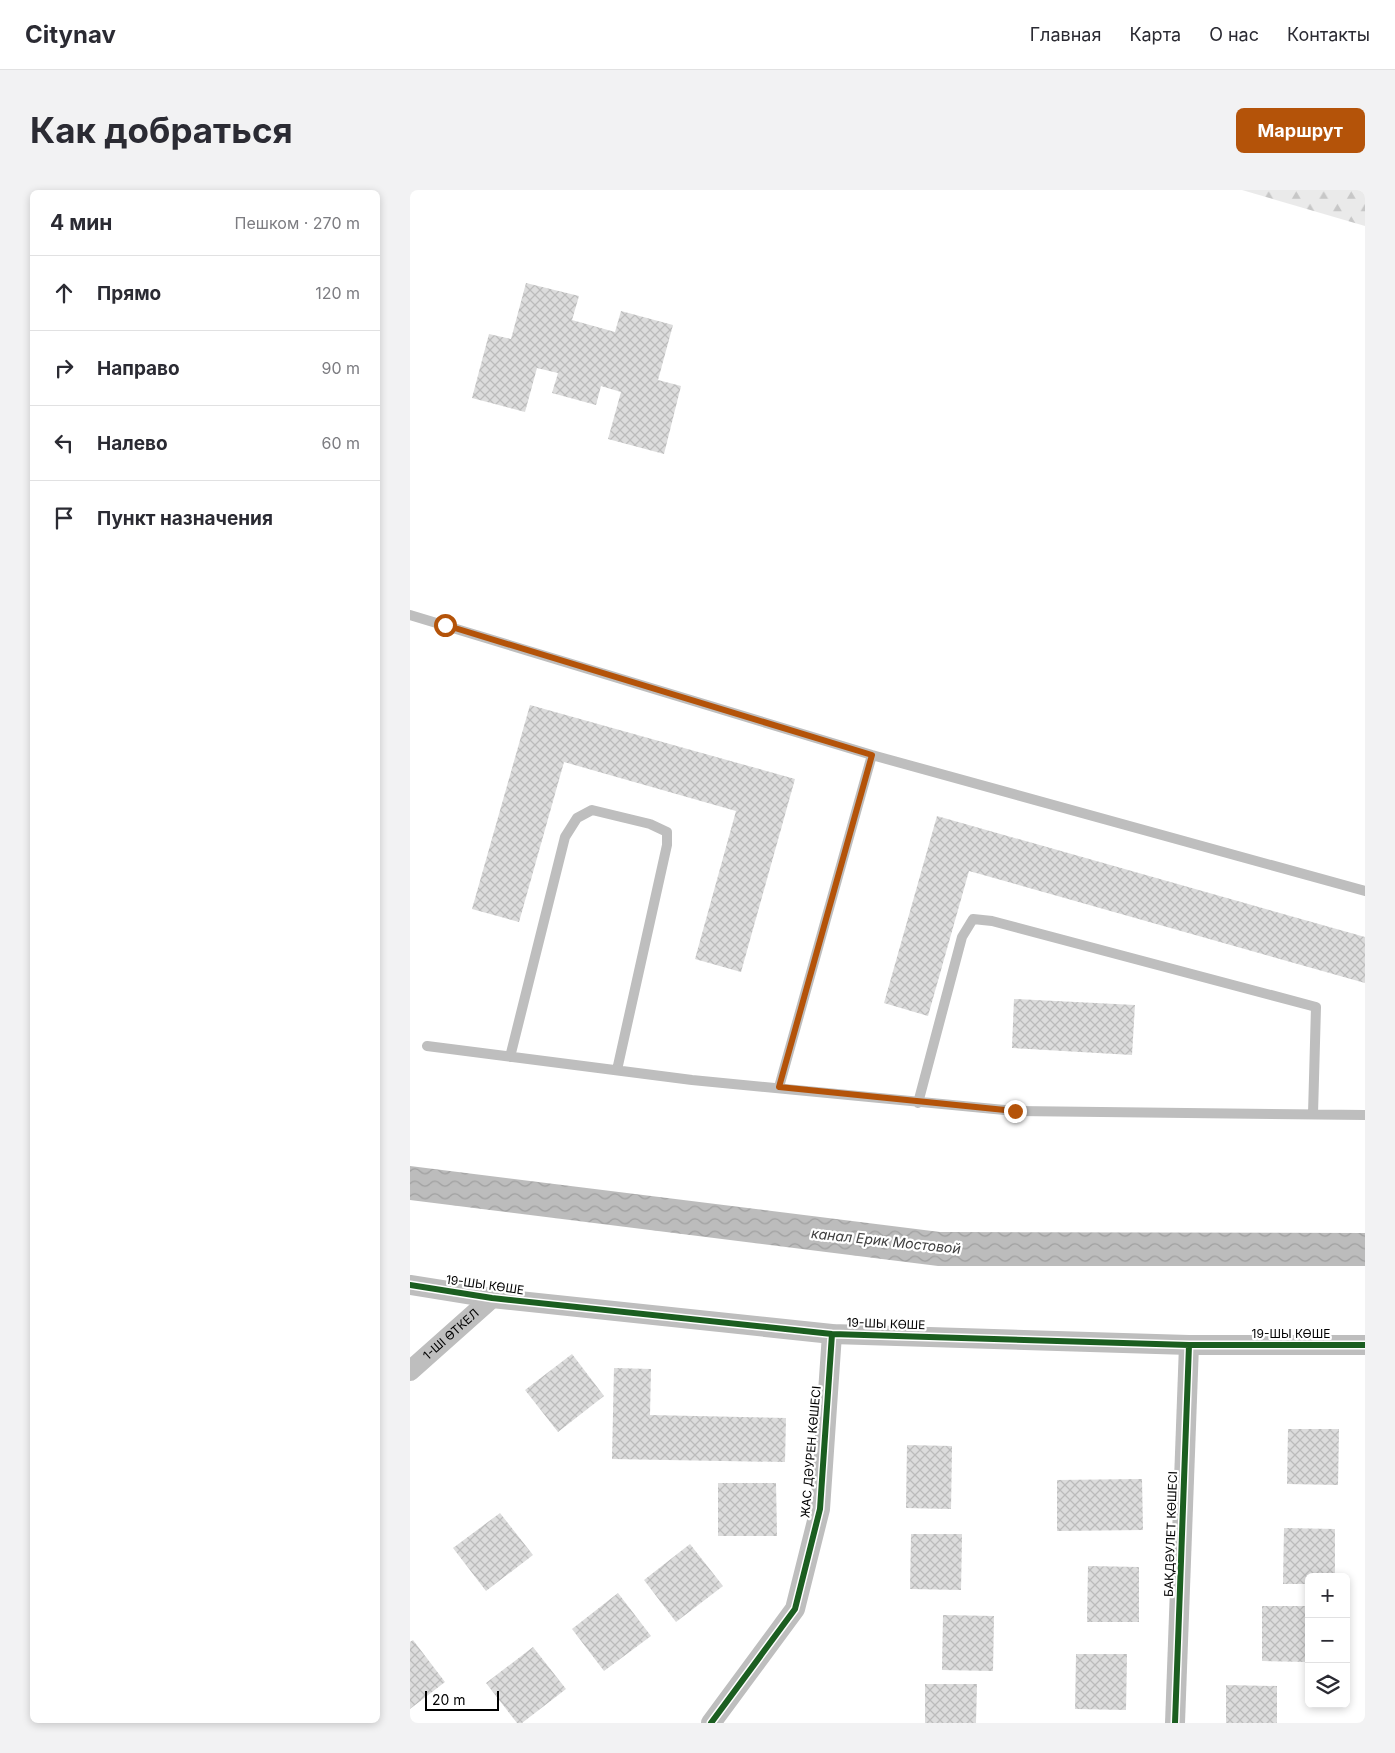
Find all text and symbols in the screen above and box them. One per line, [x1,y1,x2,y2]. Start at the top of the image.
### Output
text: Citynav [25,20,116,49]
text: Главная [1030,24,1101,45]
text: Карта [1129,24,1181,45]
text: О нас [1209,24,1259,45]
text: Контакты [1287,24,1370,45]
button: Маршрут [1236,108,1365,153]
text: Как добраться [30,109,293,151]
text: 4 мин [50,210,112,235]
text: Пешком · 270 m [235,213,360,233]
icon: ahead [50,279,78,307]
text: Прямо [97,282,161,305]
text: 120 m [315,283,360,303]
icon: right [50,354,78,382]
text: Направо [97,357,180,380]
text: 90 m [321,358,360,378]
icon: left [50,429,78,457]
text: Налево [97,432,168,455]
text: 60 m [321,433,360,453]
icon: arrive [50,504,78,532]
text: Пункт назначения [97,507,273,530]
route start [434,614,457,637]
route end [1004,1100,1027,1123]
water label: канал Ерик Мостовой [810,1224,962,1257]
street label: 19-ШЫ КӨШЕ [445,1272,525,1297]
street label: 1-ШI ӨТКЕЛ [420,1305,482,1363]
street label: 19-ШЫ КӨШЕ [846,1315,926,1332]
street label: 19-ШЫ КӨШЕ [1252,1326,1330,1341]
street label: ЖАС ДӘУРЕН КӨШЕСІ [797,1385,824,1519]
street label: БАҚДӘУЛЕТ КӨШЕСI [1161,1471,1180,1597]
map controls [1305,1573,1350,1708]
button: + [1305,1573,1350,1618]
button: − [1305,1618,1350,1663]
button: layers [1305,1663,1350,1708]
scale bar [425,1688,499,1711]
text: 20 m [432,1691,466,1708]

